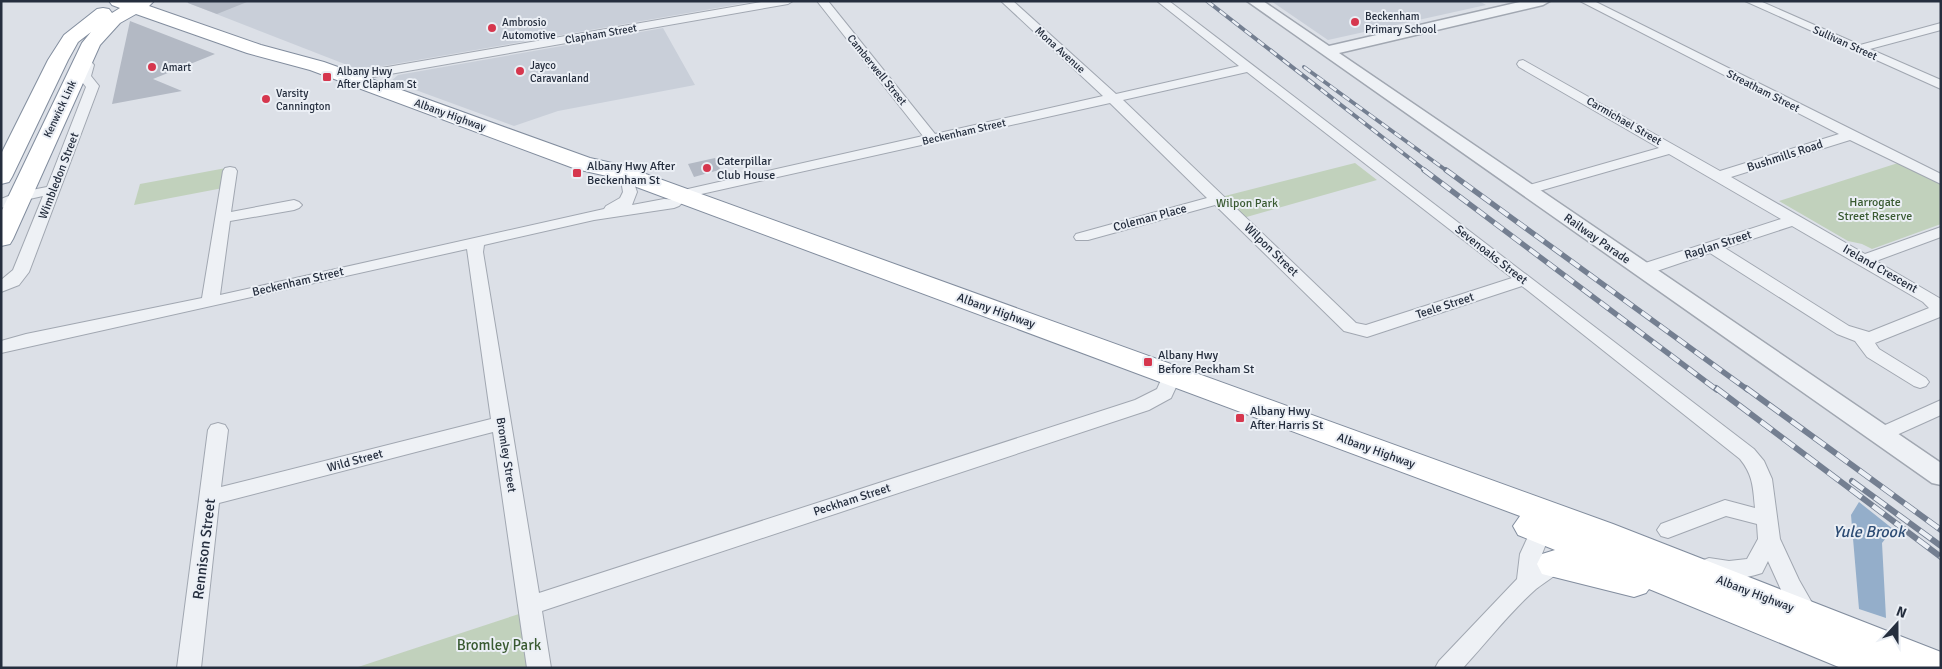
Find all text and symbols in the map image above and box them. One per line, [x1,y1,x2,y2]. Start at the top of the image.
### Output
place label: Beckenham Primary School [1365,10,1436,36]
place label: Ambrosio Automotive [502,16,556,42]
marker: Beckenham Primary School [1349,16,1361,28]
street label: Clapham Street [564,21,638,47]
marker: Ambrosio Automotive [486,22,498,34]
street label: Sullivan Street [1811,23,1879,63]
street label: Mona Avenue [1032,24,1088,76]
street label: Camberwell Street [844,32,910,108]
place label: Jayco Caravanland [530,59,589,85]
marker: Amart [146,61,158,73]
place label: Amart [162,61,191,74]
place label: Albany Hwy After Clapham St [337,65,417,91]
marker: Jayco Caravanland [514,65,526,77]
street label: Streatham Street [1724,67,1802,115]
marker: Albany Hwy After Clapham St [321,71,333,83]
street label: Kenwick Link [41,78,79,140]
place label: Varsity Cannington [276,87,330,113]
marker: Varsity Cannington [260,93,272,105]
street label: Carmichael Street [1584,94,1664,148]
street label: Albany Highway [413,96,488,134]
street label: Beckenham Street [921,116,1007,148]
street label: Wimbledon Street [36,130,82,222]
street label: Bushmills Road [1745,137,1825,175]
place label: Caterpillar Club House [717,154,775,183]
place label: Albany Hwy After Beckenham St [587,159,676,188]
marker: Caterpillar Club House [701,162,713,174]
marker: Albany Hwy After Beckenham St [571,167,583,179]
park label: Harrogate Street Reserve [1838,195,1912,224]
park label: Wilpon Park [1216,196,1278,211]
street label: Coleman Place [1112,201,1188,235]
street label: Railway Parade [1561,210,1633,268]
street label: Wilpon Street [1241,220,1301,280]
street label: Sevenoaks Street [1452,222,1530,288]
street label: Raglan Street [1683,227,1753,263]
street label: Ireland Crescent [1840,242,1920,296]
street label: Beckenham Street [251,264,345,300]
street label: Albany Highway [955,290,1037,332]
street label: Teele Street [1414,290,1476,322]
place label: Albany Hwy Before Peckham St [1158,348,1254,377]
marker: Albany Hwy Before Peckham St [1142,356,1154,368]
place label: Albany Hwy After Harris St [1250,404,1323,433]
marker: Albany Hwy After Harris St [1234,412,1246,424]
street label: Bromley Street [493,416,519,494]
street label: Albany Highway [1335,430,1417,472]
street label: Wild Street [325,446,385,476]
street label: Peckham Street [812,480,892,520]
street label: Rennison Street [189,497,219,601]
water label: Yule Brook [1833,522,1907,542]
street label: Albany Highway [1714,572,1796,616]
north arrow [1872,599,1922,649]
text: N [1894,603,1909,622]
park label: Bromley Park [457,636,542,654]

